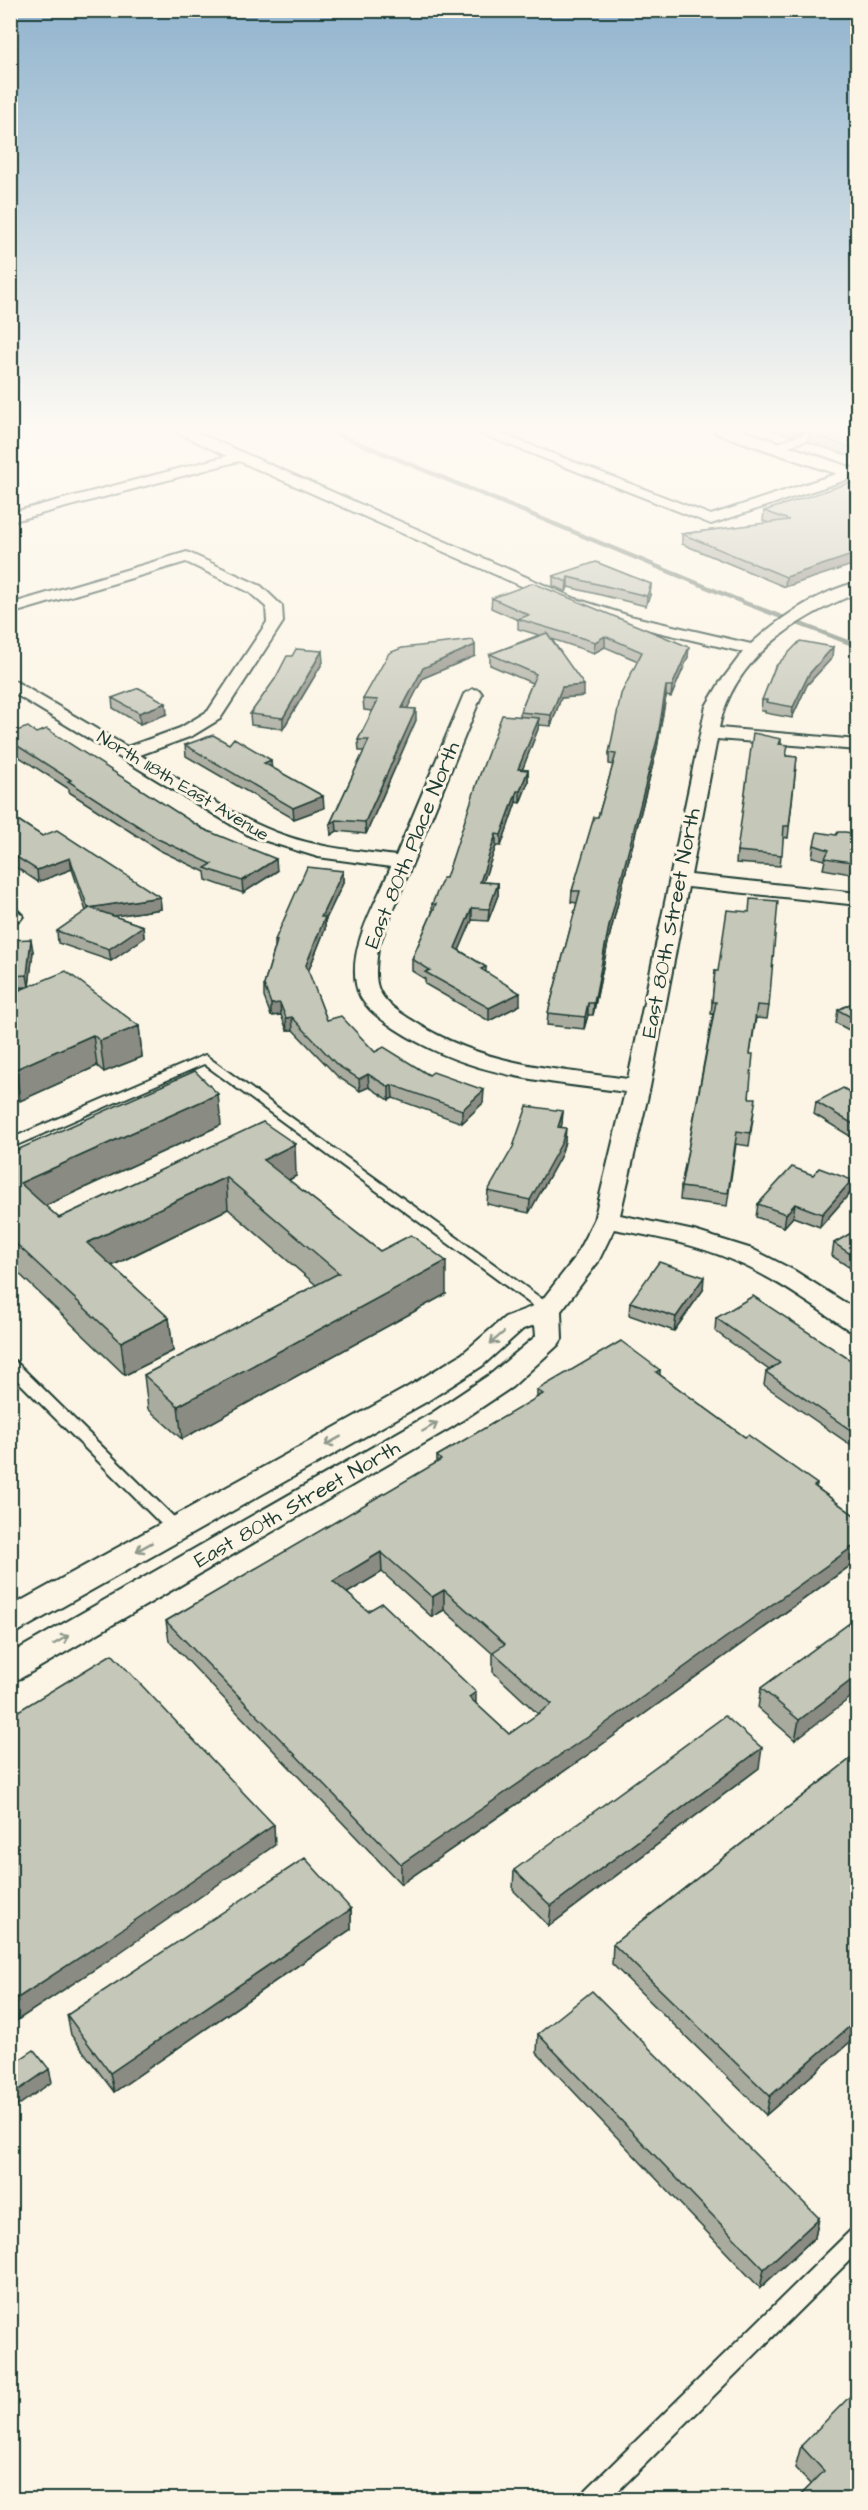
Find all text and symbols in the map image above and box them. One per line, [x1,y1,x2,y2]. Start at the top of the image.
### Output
street label: North 118th East Avenue [92,725,274,847]
street label: East 80th Place North [357,737,467,953]
street label: East 80th Street North [635,805,708,1040]
one-way arrow [490,1331,505,1345]
one-way arrow [421,1420,438,1432]
street label: East 80th Street North [189,1433,406,1575]
one-way arrow [324,1436,341,1448]
one-way arrow [136,1541,153,1553]
one-way arrow [52,1634,69,1646]

